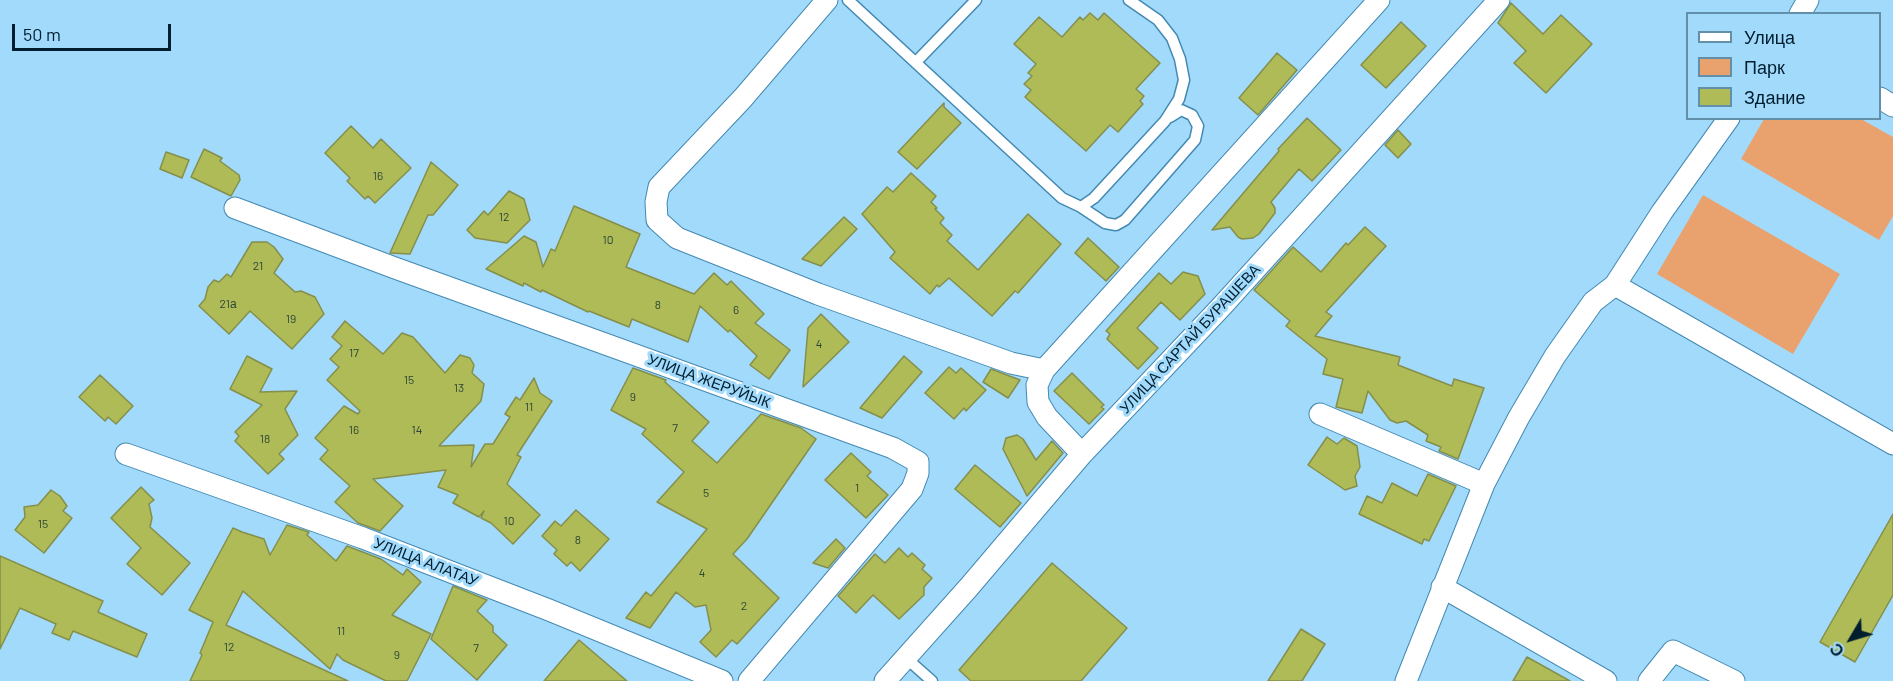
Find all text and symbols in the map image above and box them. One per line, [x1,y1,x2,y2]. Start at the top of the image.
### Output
scale bar [15,12,174,50]
legend [1686,12,1881,120]
text: 50 m [23,23,61,45]
text: Улица [1744,26,1795,48]
text: Парк [1744,56,1785,78]
text: Здание [1744,86,1805,108]
house number: 16 [373,169,383,183]
house number: 12 [499,210,509,224]
house number: 10 [603,233,613,247]
house number: 21 [253,259,263,273]
street label: УЛИЦА САРТАЙ БУРАШЕВА [1116,261,1264,417]
house number: 21а [219,297,237,311]
house number: 8 [655,298,661,312]
house number: 6 [733,303,739,317]
house number: 19 [286,312,296,326]
house number: 4 [816,337,822,351]
house number: 17 [349,346,359,360]
street label: УЛИЦА ЖЕРУЙЫК [645,350,773,412]
house number: 15 [404,373,414,387]
house number: 13 [454,381,464,395]
house number: 9 [630,390,636,404]
house number: 11 [525,400,533,414]
house number: 7 [672,421,678,435]
house number: 16 [349,423,359,437]
house number: 14 [412,423,422,437]
house number: 18 [260,432,270,446]
house number: 1 [855,481,859,495]
house number: 5 [703,486,709,500]
house number: 10 [504,514,514,528]
house number: 15 [38,517,48,531]
house number: 8 [575,533,581,547]
street label: УЛИЦА АЛАТАУ [371,534,481,590]
house number: 4 [699,566,705,580]
house number: 2 [741,599,747,613]
north arrow [1821,609,1881,669]
house number: 11 [337,624,345,638]
house number: 12 [224,640,234,654]
text: С [1825,640,1847,661]
house number: 7 [473,641,479,655]
house number: 9 [394,648,400,662]

